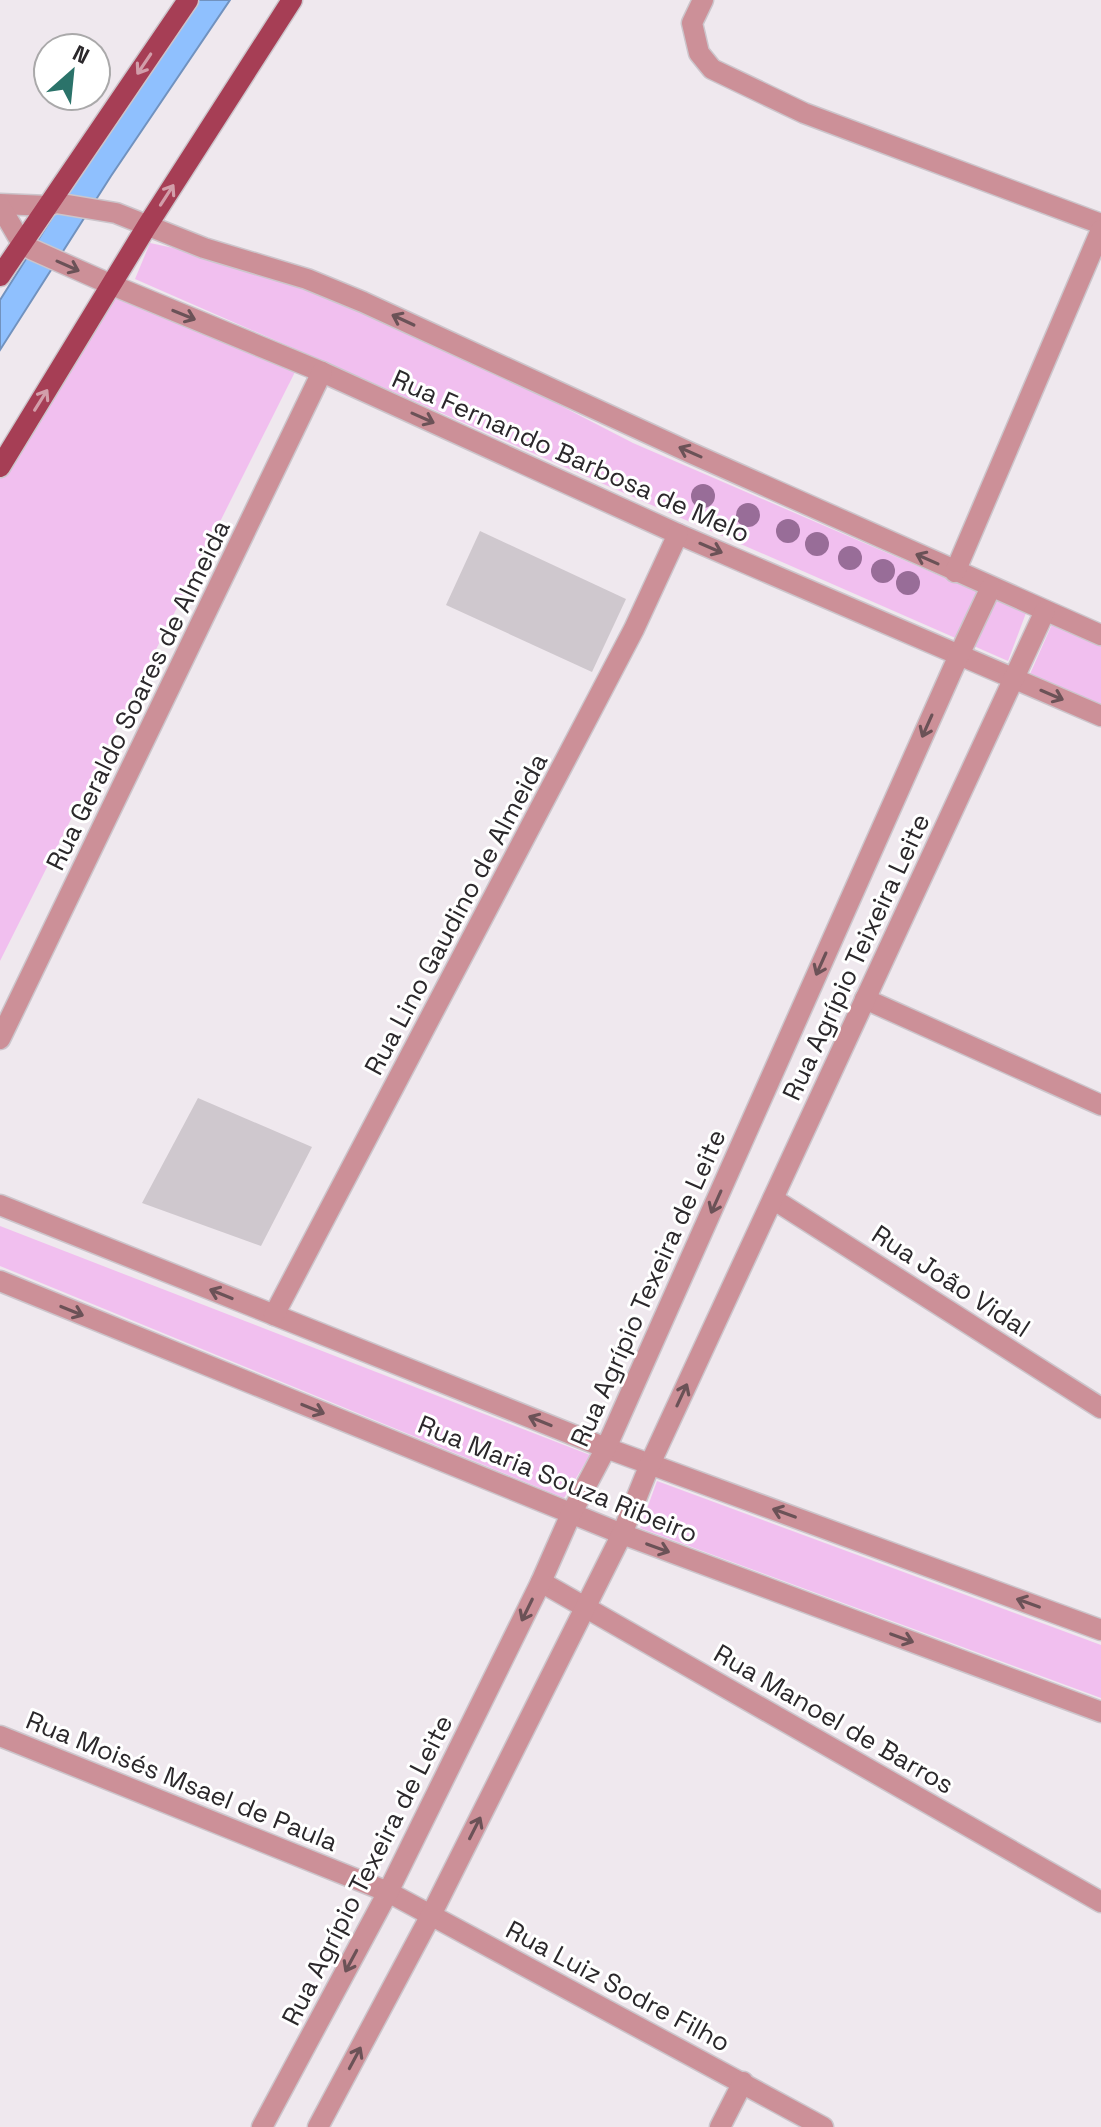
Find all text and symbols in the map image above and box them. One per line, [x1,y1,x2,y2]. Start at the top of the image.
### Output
north arrow [32,32,112,112]
text: N [68,38,94,70]
one-way arrow [136,53,152,75]
one-way arrow [160,184,176,207]
one-way arrow [55,259,80,274]
one-way arrow [171,309,196,323]
one-way arrow [391,312,415,327]
street label: Rua Fernando Barbosa de Melo [387,361,755,551]
one-way arrow [33,389,49,412]
one-way arrow [410,411,434,426]
one-way arrow [678,444,702,459]
street label: Rua Geraldo Soares de Almeida [38,514,238,876]
one-way arrow [698,541,723,556]
one-way arrow [915,551,939,566]
one-way arrow [1040,688,1064,703]
one-way arrow [919,714,934,738]
street label: Rua Lino Gaudino de Almeida [357,747,555,1081]
street label: Rua Agrípio Teixeira Leite [775,808,937,1106]
one-way arrow [813,951,828,976]
street label: Rua Agrípio Texeira de Leite [562,1124,734,1452]
one-way arrow [707,1189,722,1213]
street label: Rua João Vidal [865,1217,1037,1345]
one-way arrow [209,1286,234,1300]
one-way arrow [59,1304,84,1319]
one-way arrow [675,1383,690,1407]
one-way arrow [300,1402,325,1417]
street label: Rua Maria Souza Ribeiro [413,1407,703,1551]
one-way arrow [528,1413,553,1428]
one-way arrow [772,1505,797,1519]
one-way arrow [645,1542,670,1556]
one-way arrow [1016,1594,1041,1609]
one-way arrow [519,1598,534,1622]
one-way arrow [889,1632,914,1646]
street label: Rua Manoel de Barros [708,1636,960,1802]
street label: Rua Moisés Msael de Paula [21,1703,343,1859]
street label: Rua Agrípio Texeira de Leite [274,1709,460,2031]
one-way arrow [468,1816,483,1840]
street label: Rua Luiz Sodre Filho [500,1912,736,2060]
one-way arrow [343,1949,359,1972]
one-way arrow [348,2047,363,2071]

